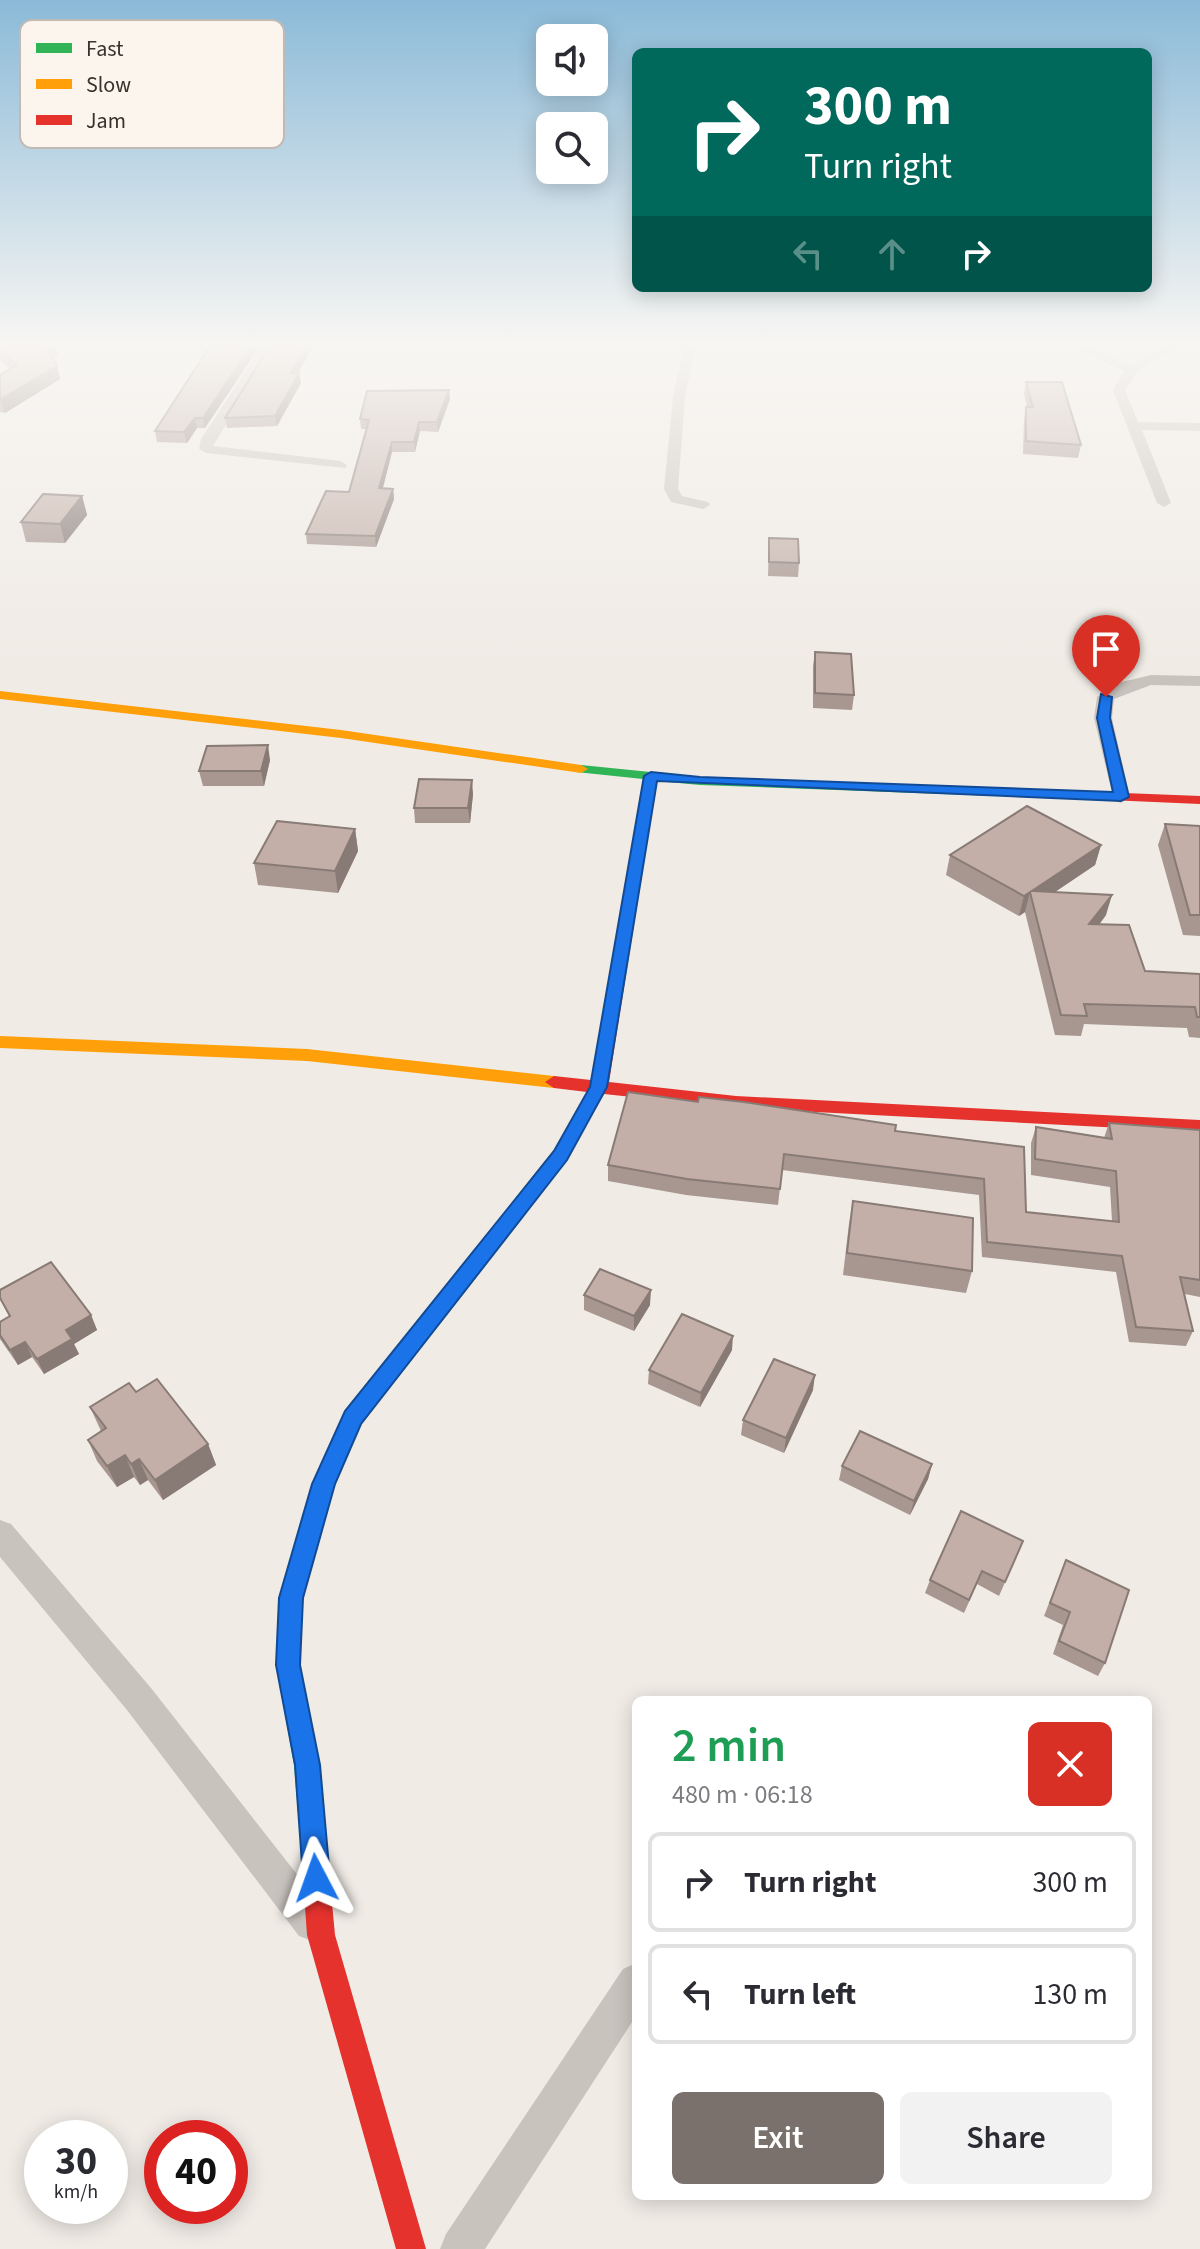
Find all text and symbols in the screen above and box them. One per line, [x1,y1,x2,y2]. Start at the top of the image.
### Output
legend [20,20,284,148]
map controls [536,24,608,184]
button: sound [536,24,608,96]
text: Fast [86,33,124,65]
text: 300 m [804,67,952,146]
text: Slow [86,69,131,101]
icon: right [672,80,776,184]
text: Jam [86,105,126,137]
button: search [536,112,608,184]
text: Turn right [804,141,952,192]
icon: left [786,232,830,276]
icon: ahead [870,232,914,276]
icon: right [954,232,998,276]
pin [1072,615,1140,697]
icon: arrive [1084,627,1128,671]
text: 2 min [672,1712,786,1780]
button: close [1028,1722,1112,1806]
text: 480 m · 06:18 [672,1776,813,1813]
position arrow [274,1836,358,1920]
icon: right [676,1860,720,1904]
text: Turn right [744,1861,876,1904]
text: 300 m [1032,1861,1108,1904]
icon: left [676,1972,720,2016]
text: Turn left [744,1973,856,2016]
text: 130 m [1032,1973,1108,2016]
button: Exit [672,2092,884,2184]
button: Share [900,2092,1112,2184]
speed limit sign: 40 [144,2120,248,2224]
text: 30 [55,2133,97,2190]
text: km/h [54,2178,98,2206]

